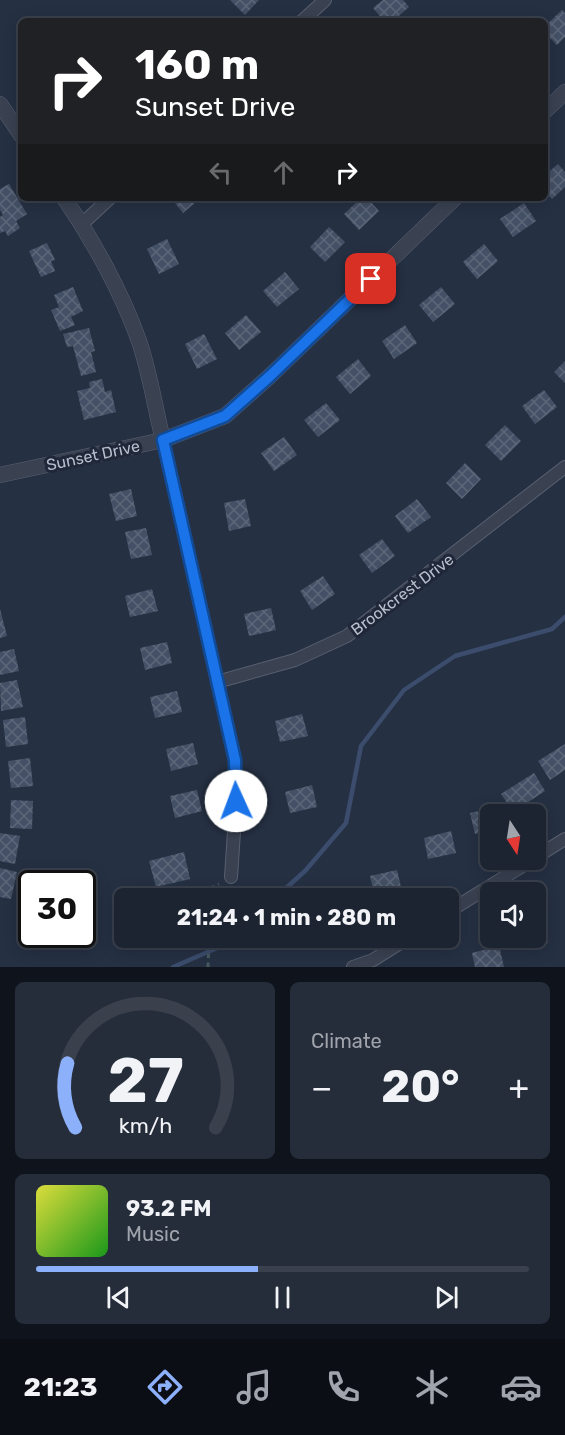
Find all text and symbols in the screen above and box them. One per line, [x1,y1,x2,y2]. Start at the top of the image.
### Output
text: 160 m [135,40,259,90]
icon: right [36,42,114,120]
text: Sunset Drive [135,91,295,123]
icon: left [204,156,237,189]
icon: ahead [267,156,300,189]
icon: right [330,156,363,189]
pin [345,253,396,304]
icon: arrive [354,262,387,295]
street label: Sunset Drive [45,436,142,475]
street label: Brookcrest Drive [347,550,457,639]
position arrow [204,769,268,833]
north arrow [480,804,546,870]
map controls [480,804,546,948]
speed limit sign: 30 [18,870,96,948]
button: sound [480,882,546,948]
text: 21:24 · 1 min · 280 m [177,904,396,931]
text: Climate [311,1029,382,1053]
text: 27 [107,1044,183,1118]
text: 20° [381,1060,460,1113]
text: − [311,1068,332,1107]
text: + [508,1068,529,1107]
text: km/h [118,1113,172,1138]
text: 93.2 FM [126,1195,212,1222]
text: Music [126,1222,180,1246]
icon: previous [102,1281,135,1314]
icon: pause [266,1281,299,1314]
icon: next [430,1281,463,1314]
icon: directions [144,1366,186,1408]
icon: music [233,1366,275,1408]
icon: phone [322,1366,364,1408]
icon: climate [411,1366,453,1408]
icon: car [500,1366,542,1408]
text: 21:23 [23,1371,98,1403]

